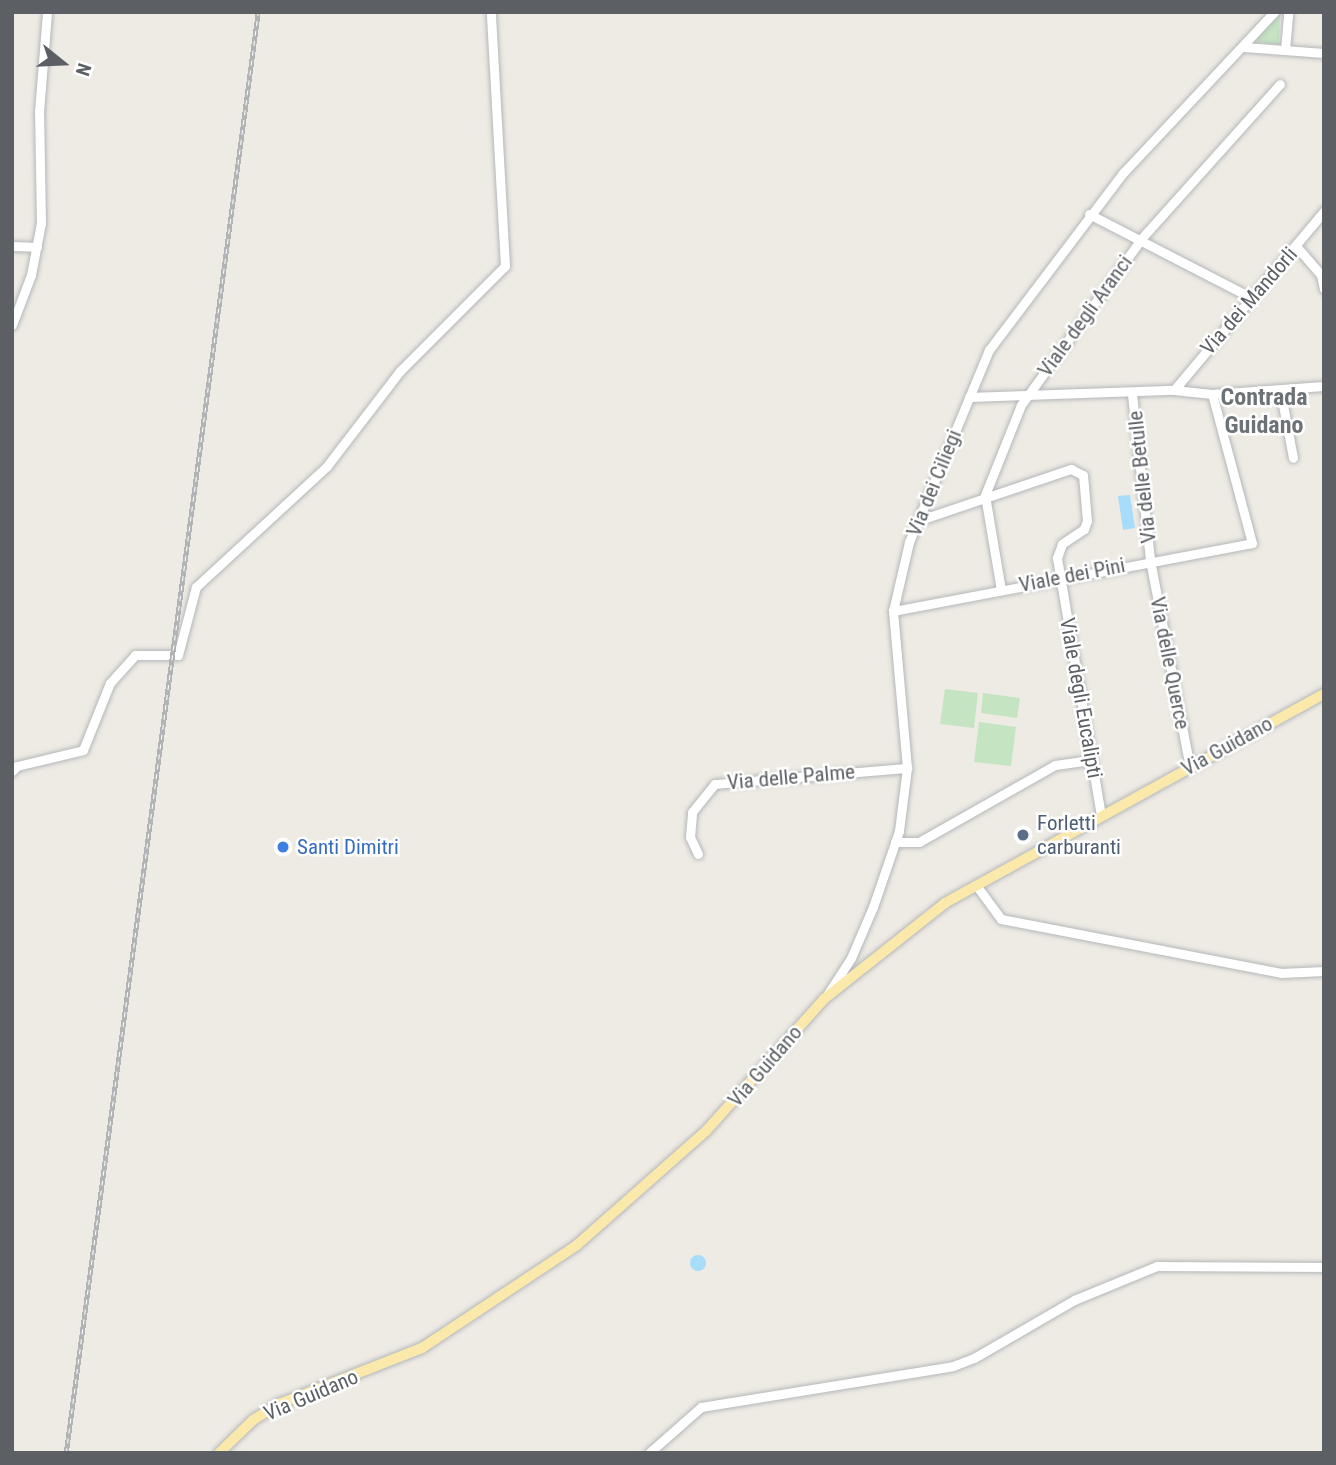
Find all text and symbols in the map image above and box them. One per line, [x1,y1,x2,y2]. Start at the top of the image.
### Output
north arrow [28,28,98,98]
text: N [71,61,96,79]
street label: Via dei Mandorli [1195,242,1303,360]
street label: Viale degli Aranci [1032,250,1138,382]
district label: Contrada Guidano [1221,384,1307,440]
street label: Via delle Betulle [1123,409,1161,545]
street label: Via dei Ciliegi [901,426,967,540]
street label: Viale dei Pini [1017,552,1127,598]
street label: Via delle Querce [1145,595,1195,731]
street label: Viale degli Eucalipti [1054,616,1108,780]
street label: Via Guidano [1177,711,1277,781]
street label: Via delle Palme [726,759,856,795]
place label: Forletti carburanti [1037,810,1121,860]
marker: Forletti carburanti [1015,827,1031,843]
place label: Santi Dimitri [297,834,399,860]
marker: Santi Dimitri [275,839,291,855]
street label: Via Guidano [723,1020,807,1112]
street label: Via Guidano [260,1364,362,1426]

